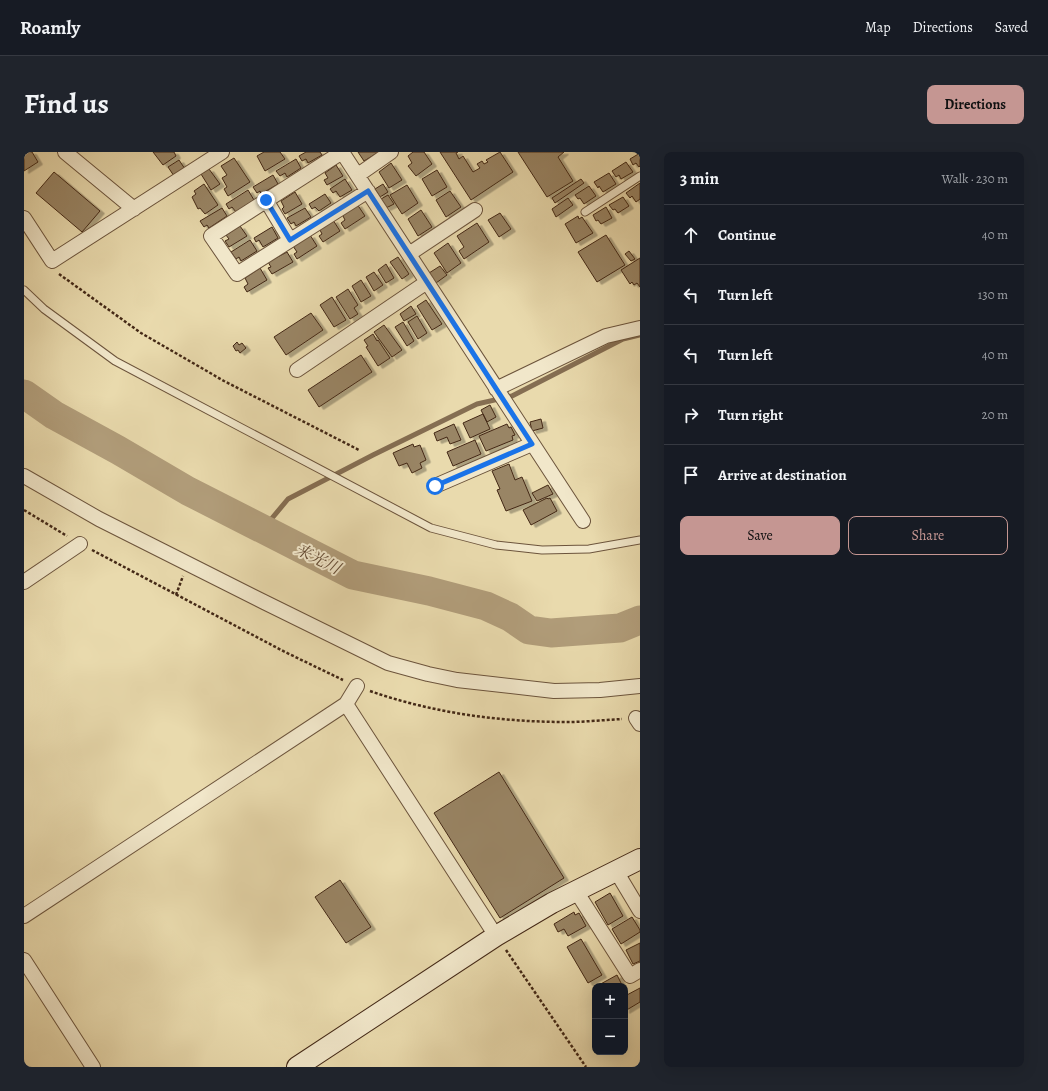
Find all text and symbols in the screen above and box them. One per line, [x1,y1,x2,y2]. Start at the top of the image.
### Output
text: Roamly [20,15,80,41]
text: Map [865,18,891,37]
text: Directions [913,18,973,37]
text: Saved [995,18,1028,37]
text: Find us [24,85,109,123]
button: Directions [927,85,1024,124]
text: 3 min [680,167,719,190]
text: Walk · 230 m [942,170,1008,187]
route end [257,191,275,209]
icon: ahead [680,224,702,246]
text: Continue [718,225,776,245]
text: 40 m [982,226,1008,243]
icon: left [680,284,702,306]
text: Turn left [718,285,773,305]
text: 130 m [978,286,1008,303]
icon: left [680,344,702,366]
text: Turn left [718,345,773,365]
text: 40 m [982,346,1008,363]
icon: right [680,404,702,426]
text: Turn right [718,405,783,425]
text: 20 m [982,406,1008,423]
icon: arrive [680,464,702,486]
text: Arrive at destination [718,465,847,485]
route start [426,477,444,495]
button: Save [680,516,840,555]
button: Share [848,516,1008,555]
water label: 来光川 [291,538,346,580]
map controls [592,983,628,1055]
button: + [592,983,628,1019]
button: − [592,1019,628,1055]

